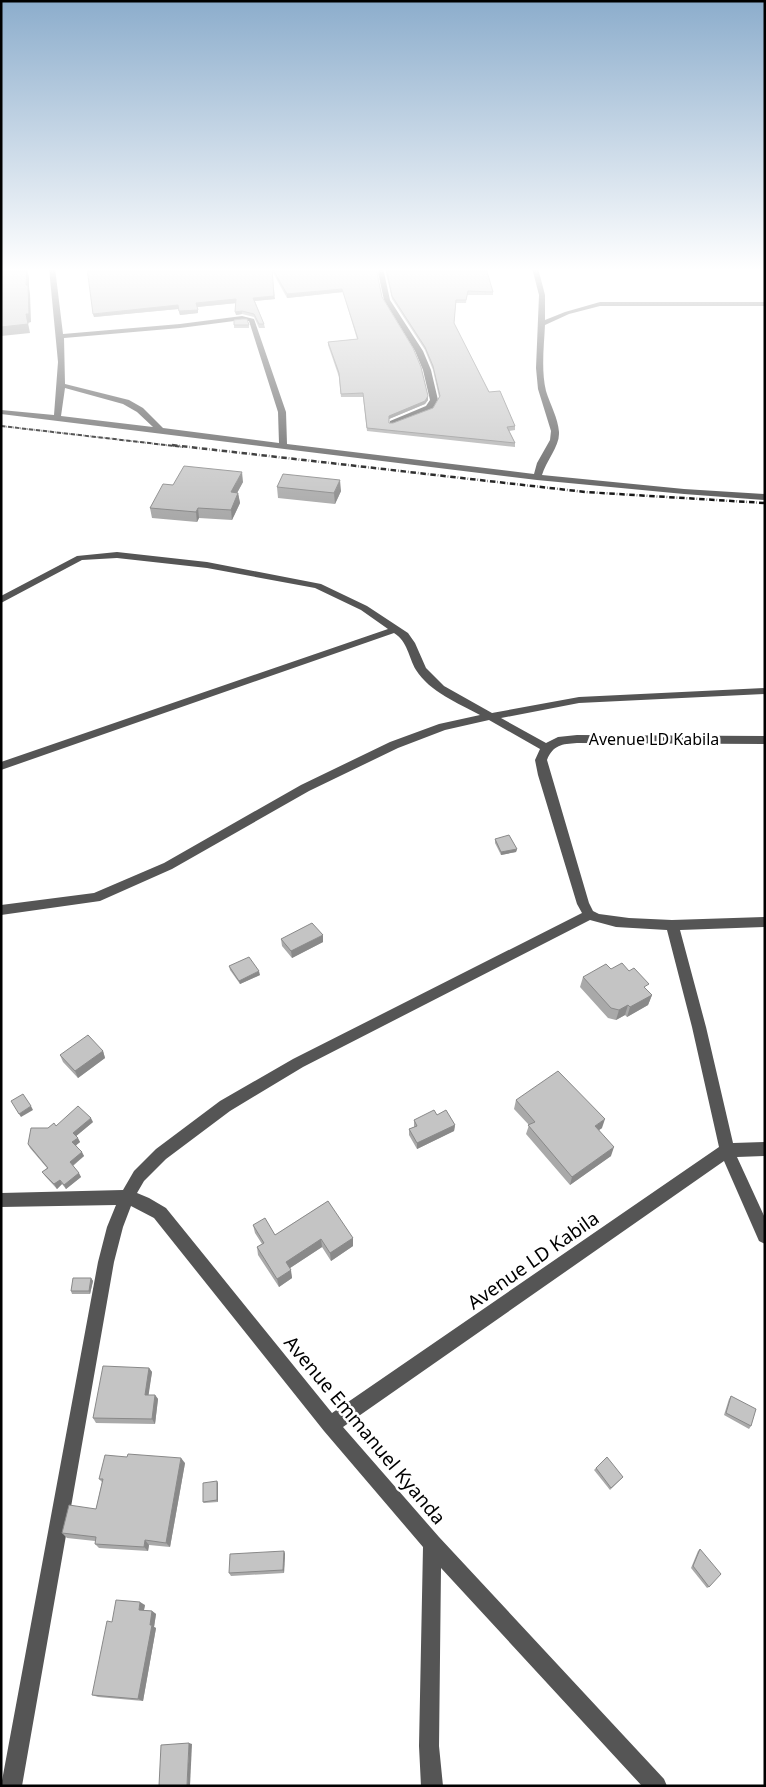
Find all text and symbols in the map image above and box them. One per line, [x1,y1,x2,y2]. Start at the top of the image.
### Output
street label: Avenue LD Kabila [589,728,719,750]
street label: Avenue LD Kabila [462,1205,604,1315]
street label: Avenue Emmanuel Kyanda [278,1330,452,1530]

